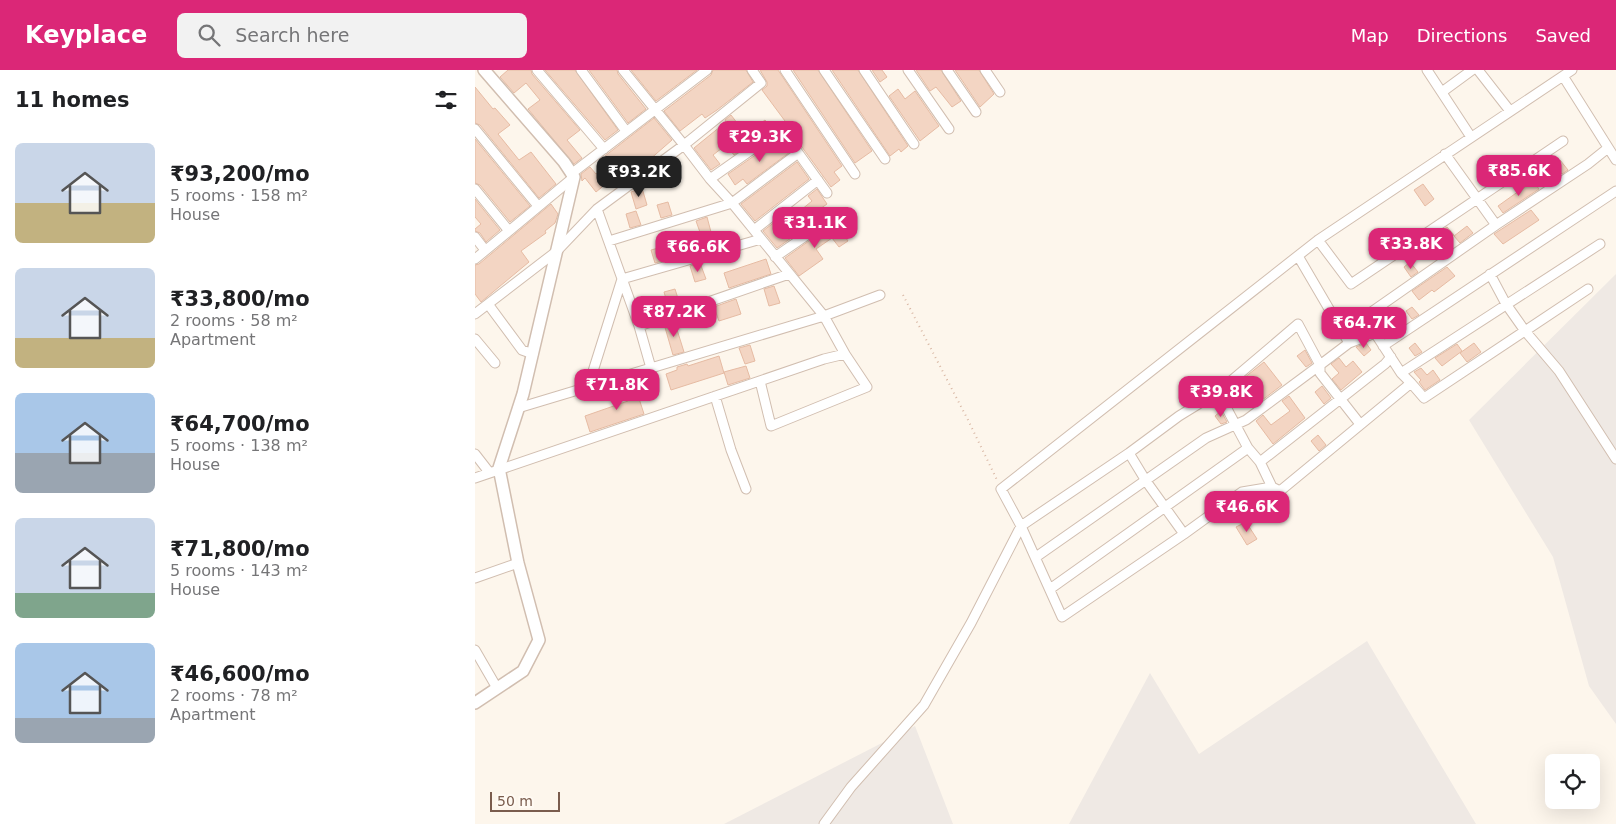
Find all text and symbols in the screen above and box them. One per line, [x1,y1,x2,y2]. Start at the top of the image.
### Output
search box [177,13,527,58]
text: Keyplace [25,21,147,49]
icon: search [195,21,223,49]
text: Search here [235,24,349,46]
text: Map [1351,25,1389,46]
text: Directions [1417,25,1507,46]
text: Saved [1535,25,1591,46]
icon: filters [432,86,460,114]
text: 11 homes [15,88,130,112]
pin: ₹29.3K [719,121,801,163]
text: ₹29.3K [728,127,792,146]
pin: ₹85.6K [1478,154,1560,197]
pin: ₹93.2K [598,156,680,198]
text: ₹85.6K [1487,161,1551,180]
text: ₹93,200/mo [170,162,310,186]
text: ₹93.2K [607,162,671,181]
icon: home [55,163,115,223]
text: 5 rooms · 158 m² [170,186,308,205]
text: House [170,205,220,224]
pin: ₹31.1K [774,206,856,249]
text: ₹31.1K [783,213,847,232]
pin: ₹33.8K [1370,228,1452,270]
pin: ₹66.6K [657,230,739,273]
text: ₹33.8K [1379,234,1443,253]
text: ₹66.6K [666,237,730,256]
text: ₹33,800/mo [170,287,310,311]
icon: home [55,288,115,348]
pin: ₹87.2K [633,296,715,338]
text: ₹87.2K [642,302,706,321]
pin: ₹64.7K [1323,306,1405,349]
text: 2 rooms · 58 m² [170,311,298,330]
text: ₹64.7K [1332,313,1396,332]
text: Apartment [170,330,256,349]
pin: ₹71.8K [576,368,658,411]
text: ₹71.8K [585,375,649,394]
pin: ₹39.8K [1180,376,1262,418]
text: ₹39.8K [1189,382,1253,401]
text: ₹64,700/mo [170,412,310,436]
icon: home [55,413,115,473]
text: 5 rooms · 138 m² [170,436,308,455]
text: House [170,455,220,474]
pin: ₹46.6K [1206,490,1288,533]
text: ₹46.6K [1215,497,1279,516]
text: ₹71,800/mo [170,537,310,561]
icon: home [55,538,115,598]
text: 5 rooms · 143 m² [170,561,308,580]
text: House [170,580,220,599]
text: ₹46,600/mo [170,662,310,686]
icon: home [55,663,115,723]
text: 2 rooms · 78 m² [170,686,298,705]
text: Apartment [170,705,256,724]
map controls [1545,754,1600,809]
button: locate [1545,754,1600,809]
scale bar [490,789,560,812]
text: 50 m [497,793,533,809]

